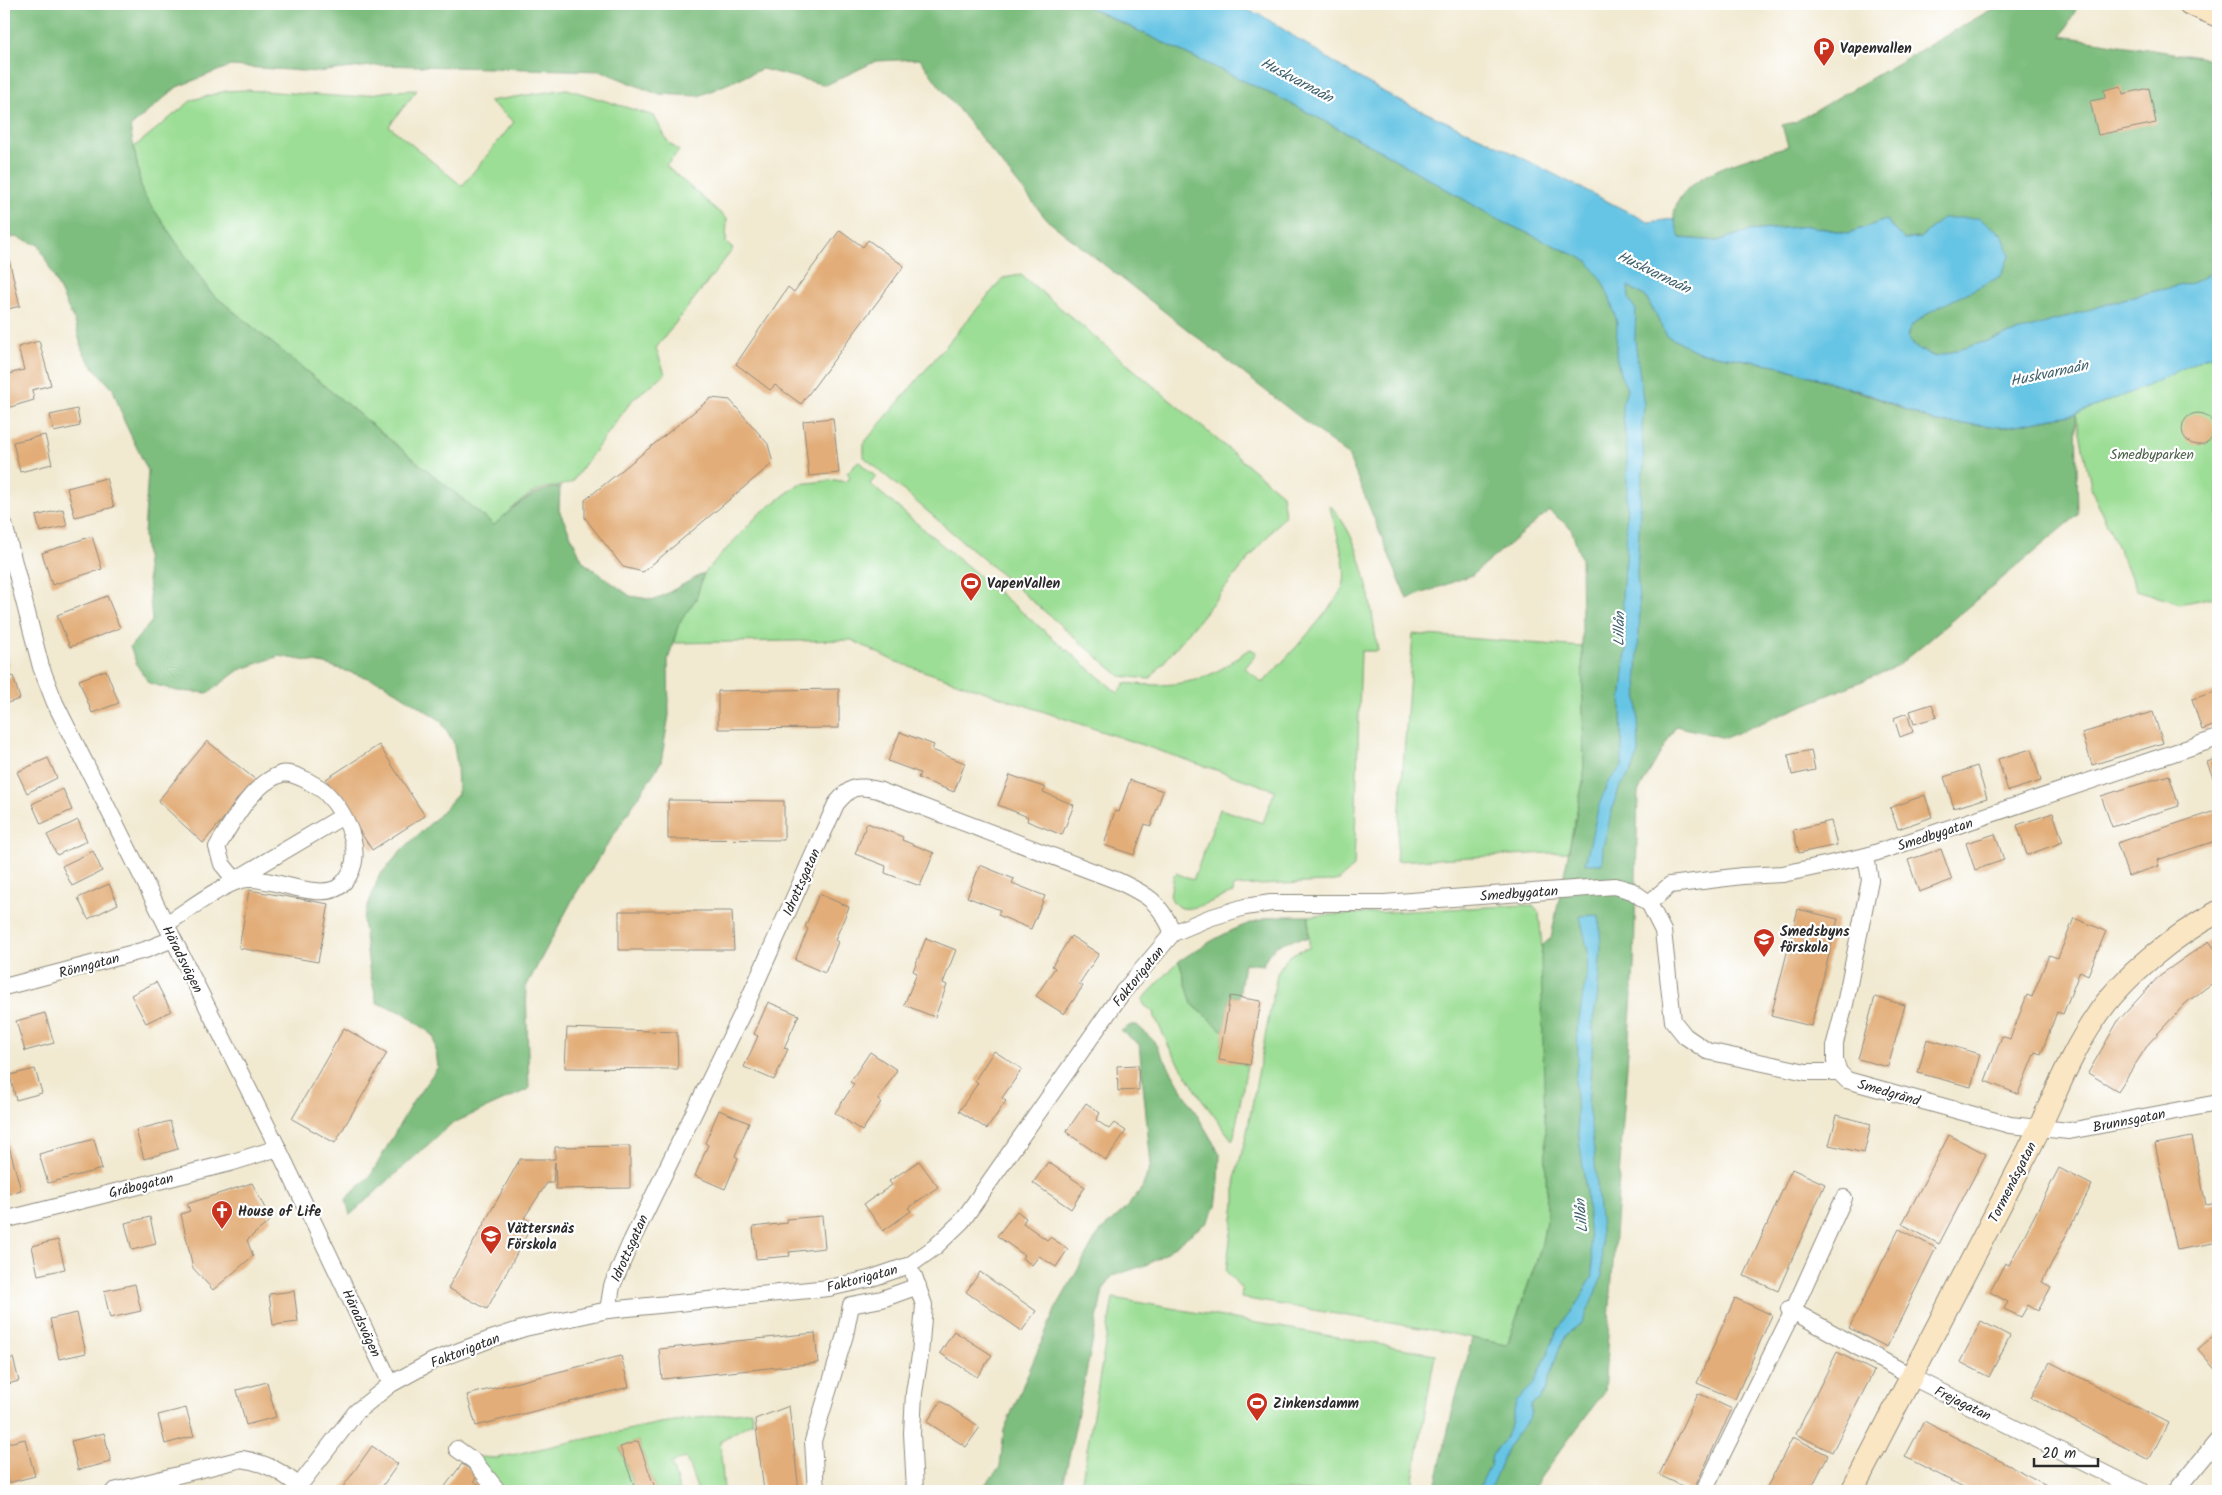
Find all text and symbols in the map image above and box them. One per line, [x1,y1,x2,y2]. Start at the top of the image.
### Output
parking icon: Vapenvallen [1812,36,1836,67]
place label: Vapenvallen [1840,38,1912,60]
water label: Huskvarnaån [1256,52,1338,111]
water label: Huskvarnaån [1613,245,1695,301]
water label: Huskvarnaån [2008,354,2091,394]
park label: Smedbyparken [2110,444,2194,466]
sports icon: VapenVallen [959,571,983,602]
place label: VapenVallen [987,573,1061,595]
water label: Lillån [1608,611,1632,646]
street label: Smedbygatan [1895,812,1976,858]
street label: Idrottsgatan [777,845,827,920]
street label: Smedbygatan [1479,880,1559,908]
place label: Smedsbyns förskola [1780,921,1850,959]
street label: Häradsvägen [156,922,208,997]
school or university icon: Smedsbyns förskola [1752,927,1776,958]
street label: Faktorigatan [1107,941,1170,1012]
street label: Rönngatan [56,947,122,985]
street label: Smedgränd [1855,1074,1924,1113]
street label: Brunnsgatan [2091,1103,2168,1139]
street label: Tormenåsgatan [1983,1138,2043,1227]
street label: Gråbogatan [106,1167,176,1205]
water label: Lillån [1568,1197,1595,1234]
church icon: House of Life [210,1199,234,1230]
place label: House of Life [238,1201,321,1223]
street label: Idrottsgatan [605,1211,655,1286]
place label: Vättersnäs Förskola [507,1218,575,1256]
school or university icon: Vättersnäs Förskola [479,1224,503,1255]
street label: Faktorigatan [824,1259,900,1299]
street label: Häradsvägen [336,1286,387,1361]
street label: Faktorigatan [427,1328,503,1374]
street label: Frejagatan [1930,1381,1995,1427]
sports icon: Zinkensdamm [1245,1391,1269,1422]
place label: Zinkensdamm [1273,1393,1360,1415]
scale bar [2034,1435,2098,1467]
text: 20 m [2042,1442,2076,1466]

